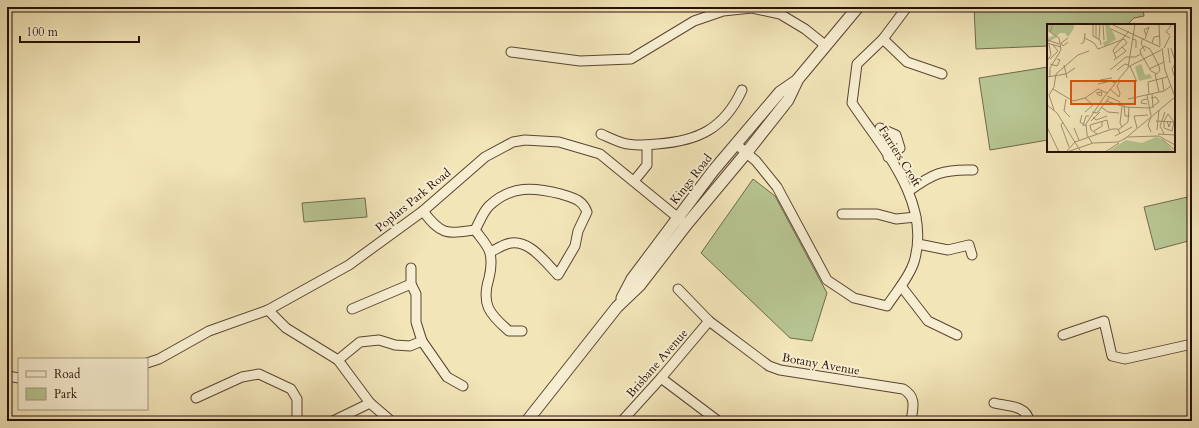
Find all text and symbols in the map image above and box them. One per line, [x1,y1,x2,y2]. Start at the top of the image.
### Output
scale bar [20,18,139,44]
text: 100 m [26,24,59,40]
inset map [1047,24,1175,152]
street label: Farriers Croft [875,123,925,190]
street label: Kings Road [666,150,716,207]
street label: Poplars Park Road [372,164,454,235]
street label: Brisbane Avenue [623,325,691,401]
street label: Botany Avenue [781,349,861,379]
legend [18,358,148,410]
text: Road [54,366,81,382]
text: Park [54,386,78,402]

